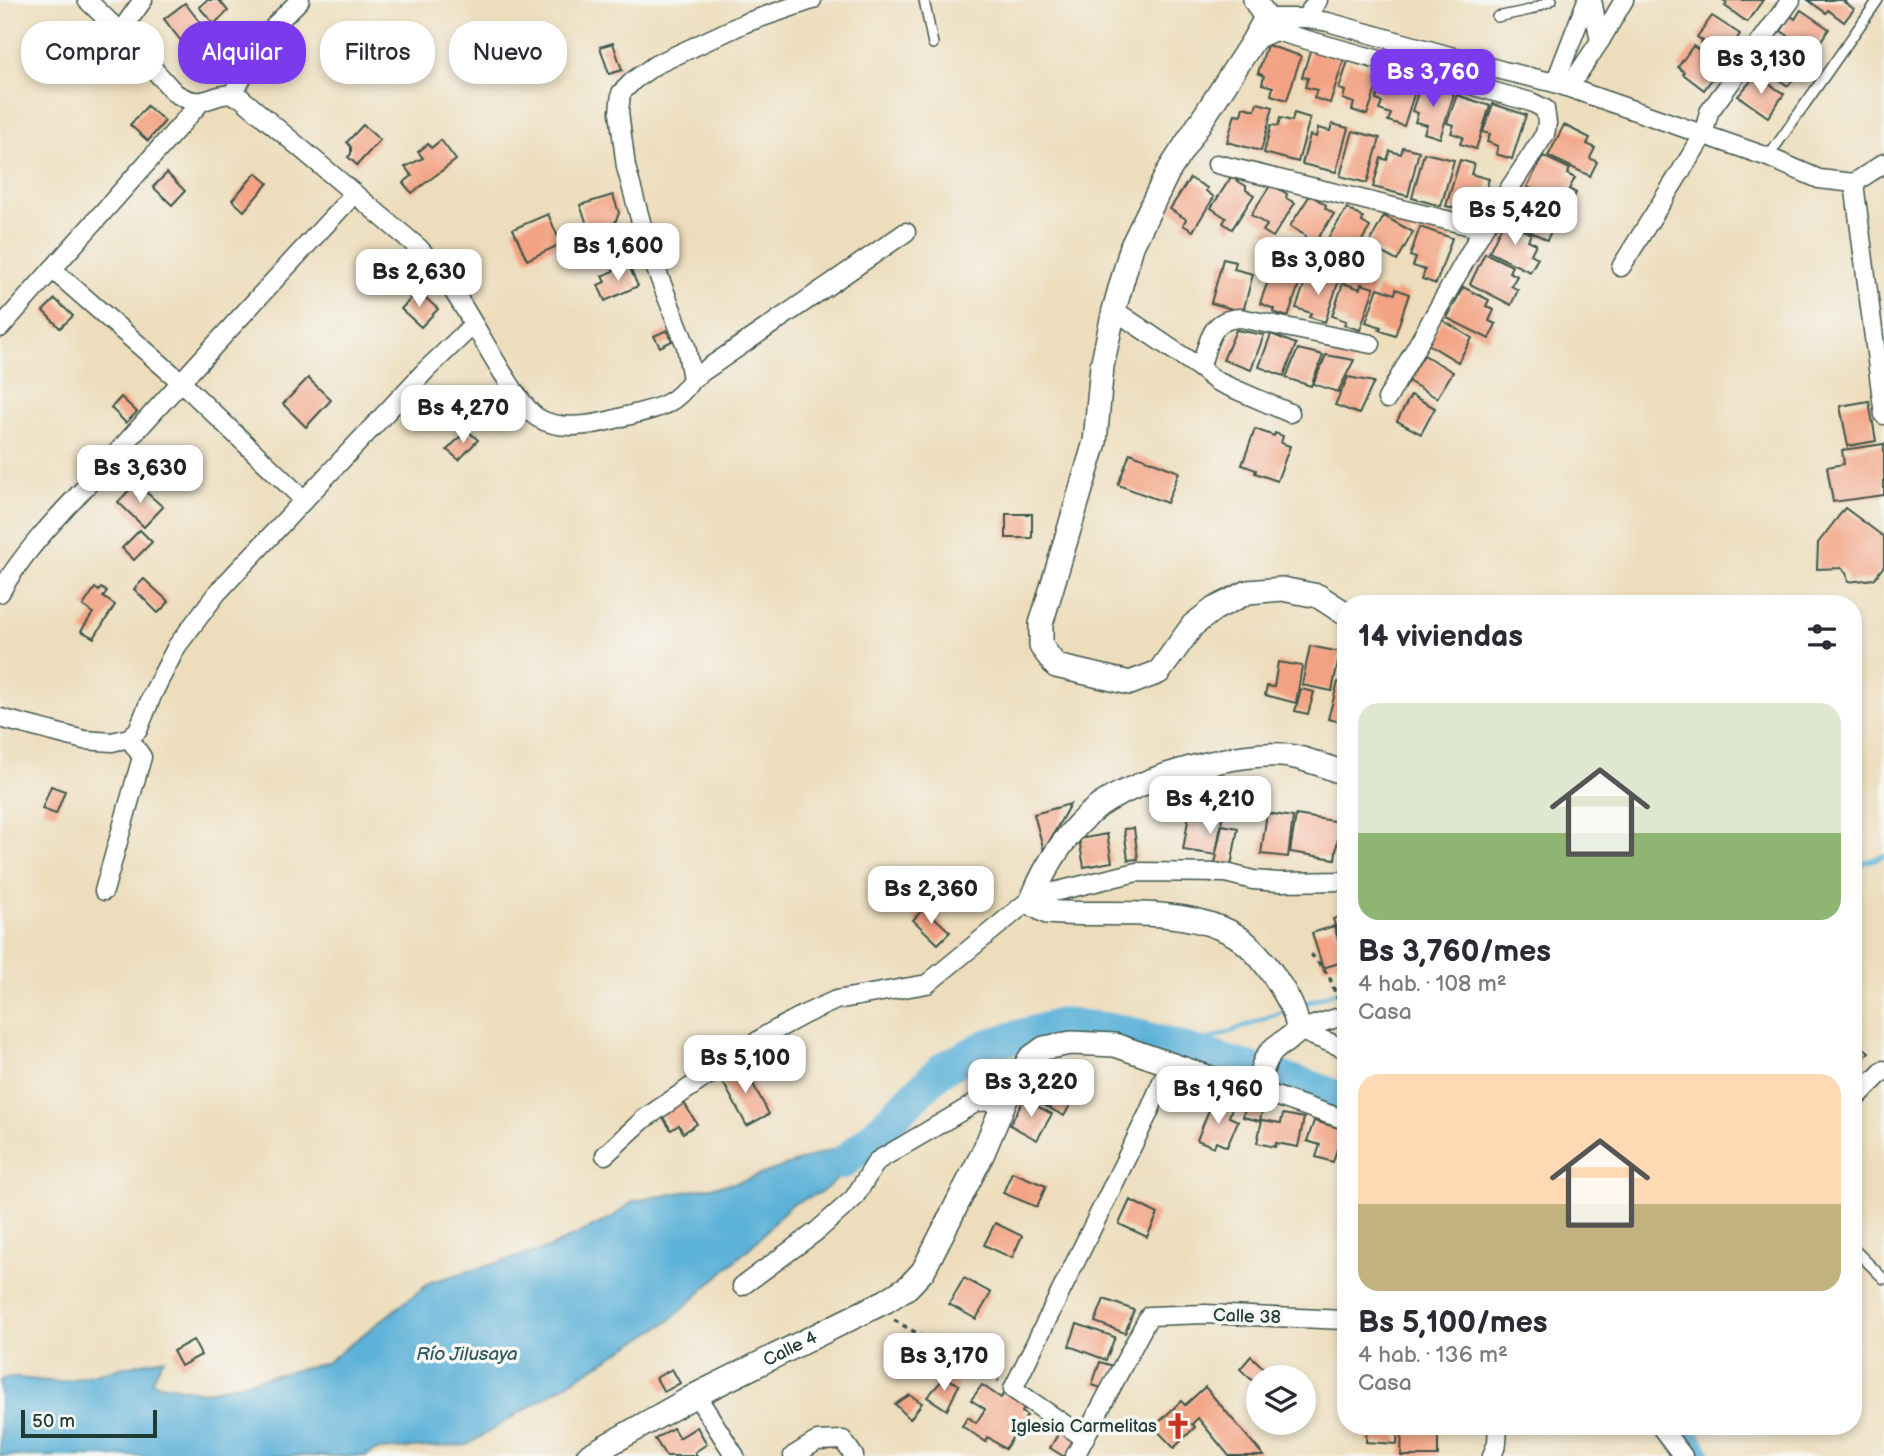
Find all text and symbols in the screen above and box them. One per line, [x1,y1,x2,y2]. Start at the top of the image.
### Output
chip: Comprar [21,21,164,84]
chip: Alquilar [178,21,306,84]
chip: Filtros [320,21,435,84]
chip: Nuevo [449,21,567,84]
pin: Bs 3,130 [1689,36,1833,96]
text: Bs 3,130 [1716,45,1806,73]
pin: Bs 3,760 [1361,50,1505,109]
text: Bs 3,760 [1386,58,1480,86]
pin: Bs 5,420 [1443,188,1587,247]
text: Bs 5,420 [1468,196,1562,224]
pin: Bs 1,600 [546,224,690,283]
text: Bs 1,600 [572,232,664,260]
pin: Bs 3,080 [1246,238,1390,297]
text: Bs 3,080 [1271,246,1365,274]
pin: Bs 2,630 [347,250,491,309]
text: Bs 2,630 [372,258,466,286]
pin: Bs 4,270 [391,386,535,445]
text: Bs 4,270 [417,394,509,422]
pin: Bs 3,630 [68,446,212,505]
text: Bs 3,630 [93,454,187,482]
icon: filters [1803,618,1841,656]
text: 14 viviendas [1358,619,1523,655]
icon: home [1537,749,1663,875]
pin: Bs 4,210 [1138,776,1282,836]
text: Bs 4,210 [1165,785,1255,813]
pin: Bs 2,360 [859,866,1003,926]
text: Bs 2,360 [884,875,978,903]
text: Bs 3,760/mes [1358,934,1551,970]
text: 4 hab. · 108 m² [1358,970,1507,998]
text: Casa [1358,998,1412,1026]
pin: Bs 5,100 [673,1036,817,1095]
text: Bs 5,100 [700,1044,790,1072]
pin: Bs 3,220 [959,1060,1103,1119]
pin: Bs 1,960 [1146,1066,1290,1126]
text: Bs 3,220 [984,1068,1078,1096]
text: Bs 1,960 [1173,1075,1263,1103]
icon: home [1537,1120,1663,1246]
street label: Calle 38 [1213,1305,1281,1328]
text: Bs 5,100/mes [1358,1305,1548,1341]
street label: Calle 4 [760,1327,821,1371]
pin: Bs 3,170 [872,1334,1016,1393]
text: 4 hab. · 136 m² [1358,1341,1508,1369]
text: Bs 3,170 [900,1342,989,1370]
water label: Río Jilusaya [416,1343,518,1366]
map controls [1246,1365,1316,1435]
button: layers [1246,1365,1316,1435]
text: Casa [1358,1369,1412,1397]
scale bar [21,1407,158,1439]
text: 50 m [32,1410,75,1433]
church icon: Iglesia Carmelitas [1163,1411,1193,1441]
place label: Iglesia Carmelitas [1011,1416,1157,1437]

